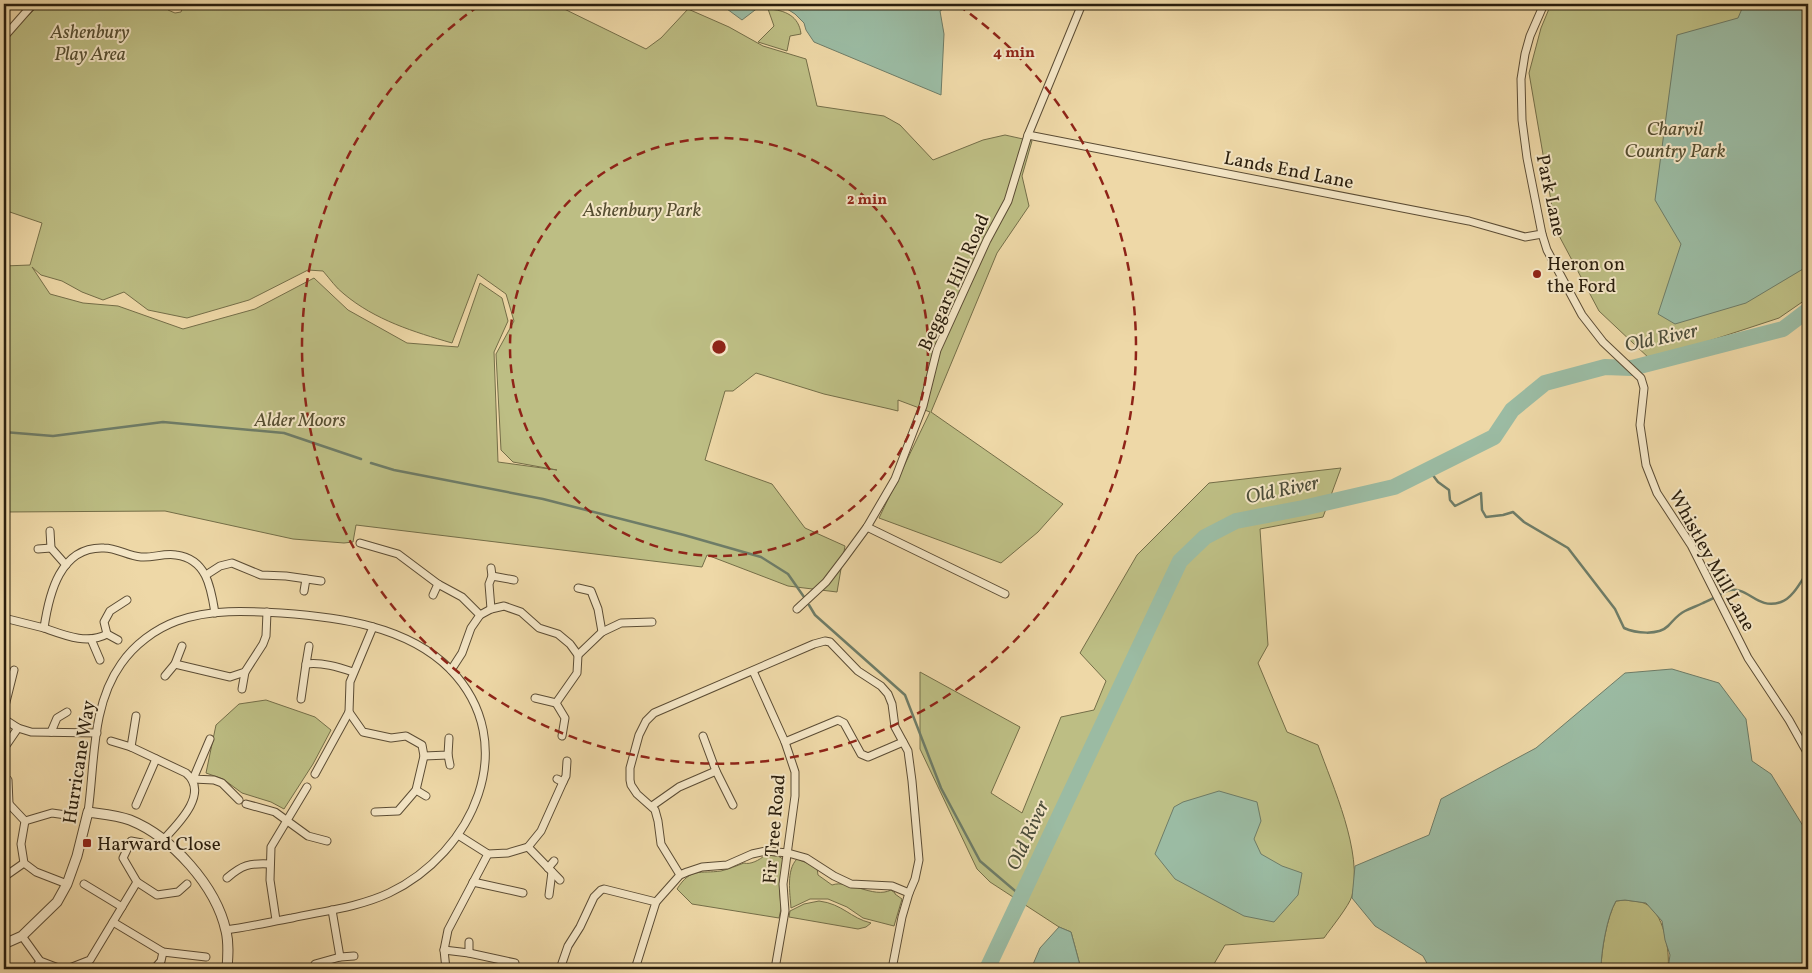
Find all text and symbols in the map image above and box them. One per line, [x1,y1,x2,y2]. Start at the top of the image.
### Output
park label: Ashenbury Play Area [49,20,130,68]
text: 4 min [993,43,1035,64]
park label: Charvil Country Park [1624,117,1726,165]
street label: Lands End Lane [1221,146,1356,196]
street label: Park Lane [1529,152,1571,239]
text: 2 min [847,190,887,211]
park label: Ashenbury Park [582,198,701,224]
street label: Beggars Hill Road [913,210,997,356]
place label: Heron on the Ford [1547,252,1625,300]
marker: Heron on the Ford [1531,268,1543,280]
water label: Old River [1622,317,1701,360]
centre of rings [710,338,728,356]
park label: Alder Moors [253,408,346,434]
water label: Old River [1243,469,1322,512]
street label: Whistley Mill Lane [1662,486,1761,636]
street label: Hurricane Way [57,698,103,826]
street label: Fir Tree Road [757,773,793,885]
water label: Old River [1000,796,1057,876]
place label: Harward Close [97,832,221,858]
marker: Harward Close [81,837,93,849]

